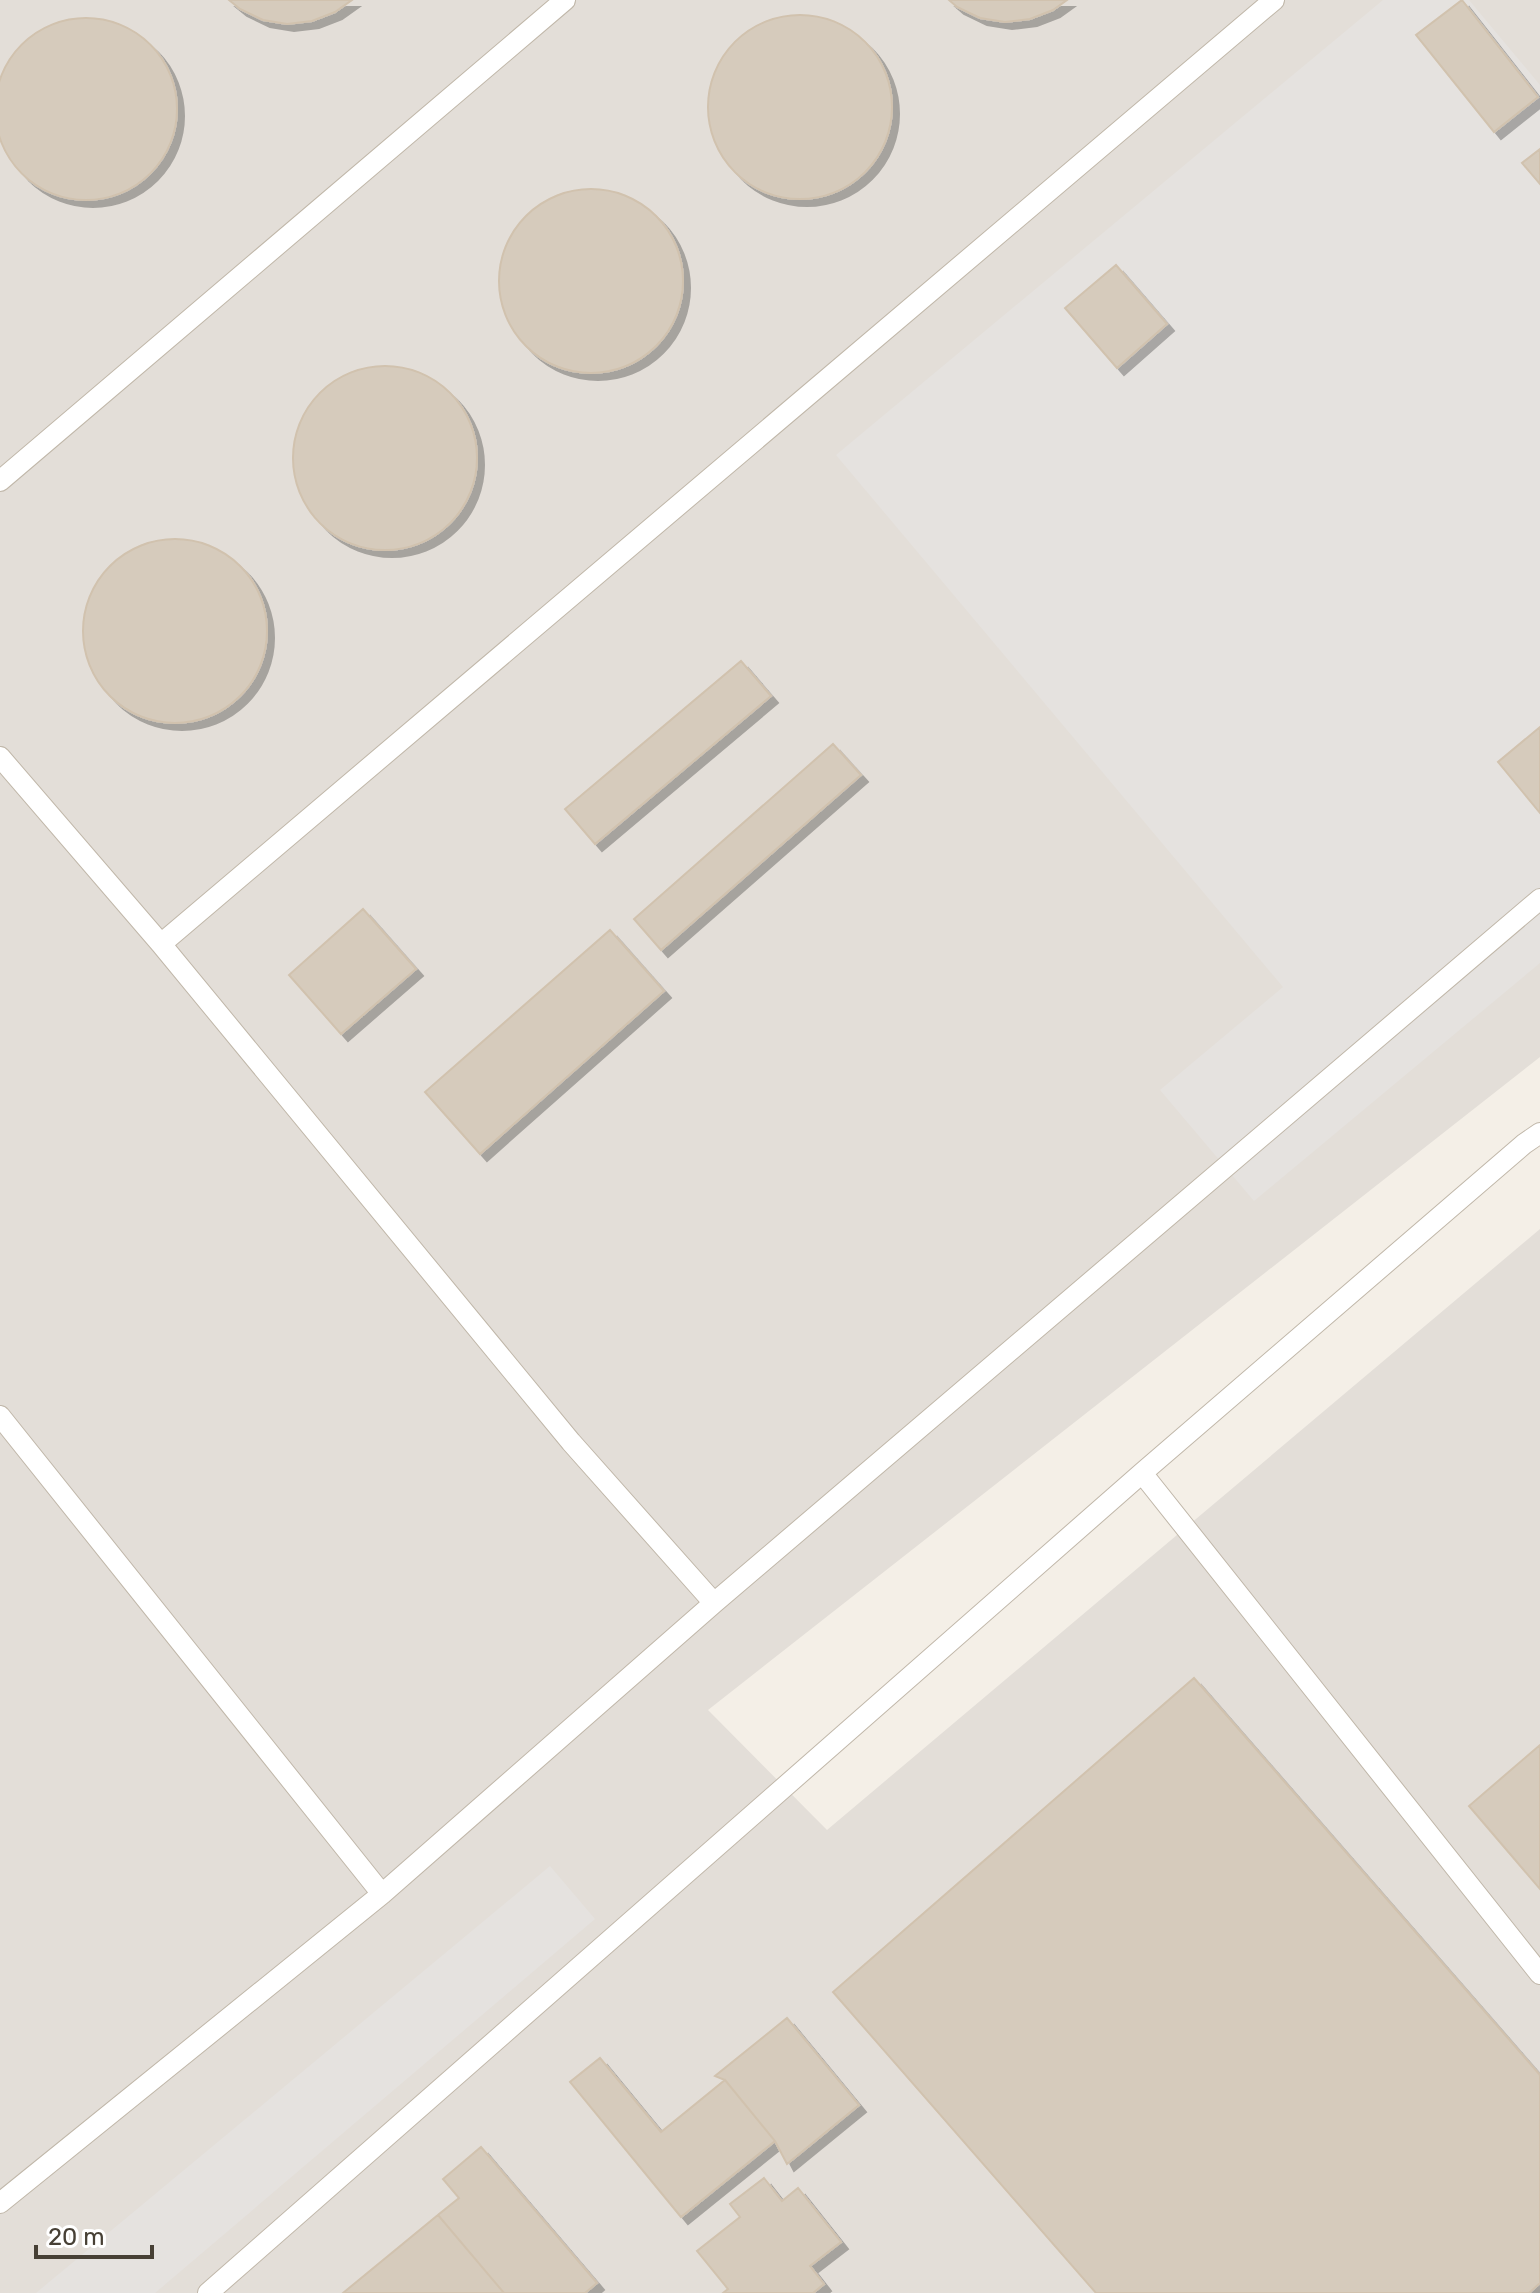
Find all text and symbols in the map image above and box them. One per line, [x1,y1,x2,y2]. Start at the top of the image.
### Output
scale bar [36,2209,152,2259]
text: 20 m [48,2223,105,2251]

